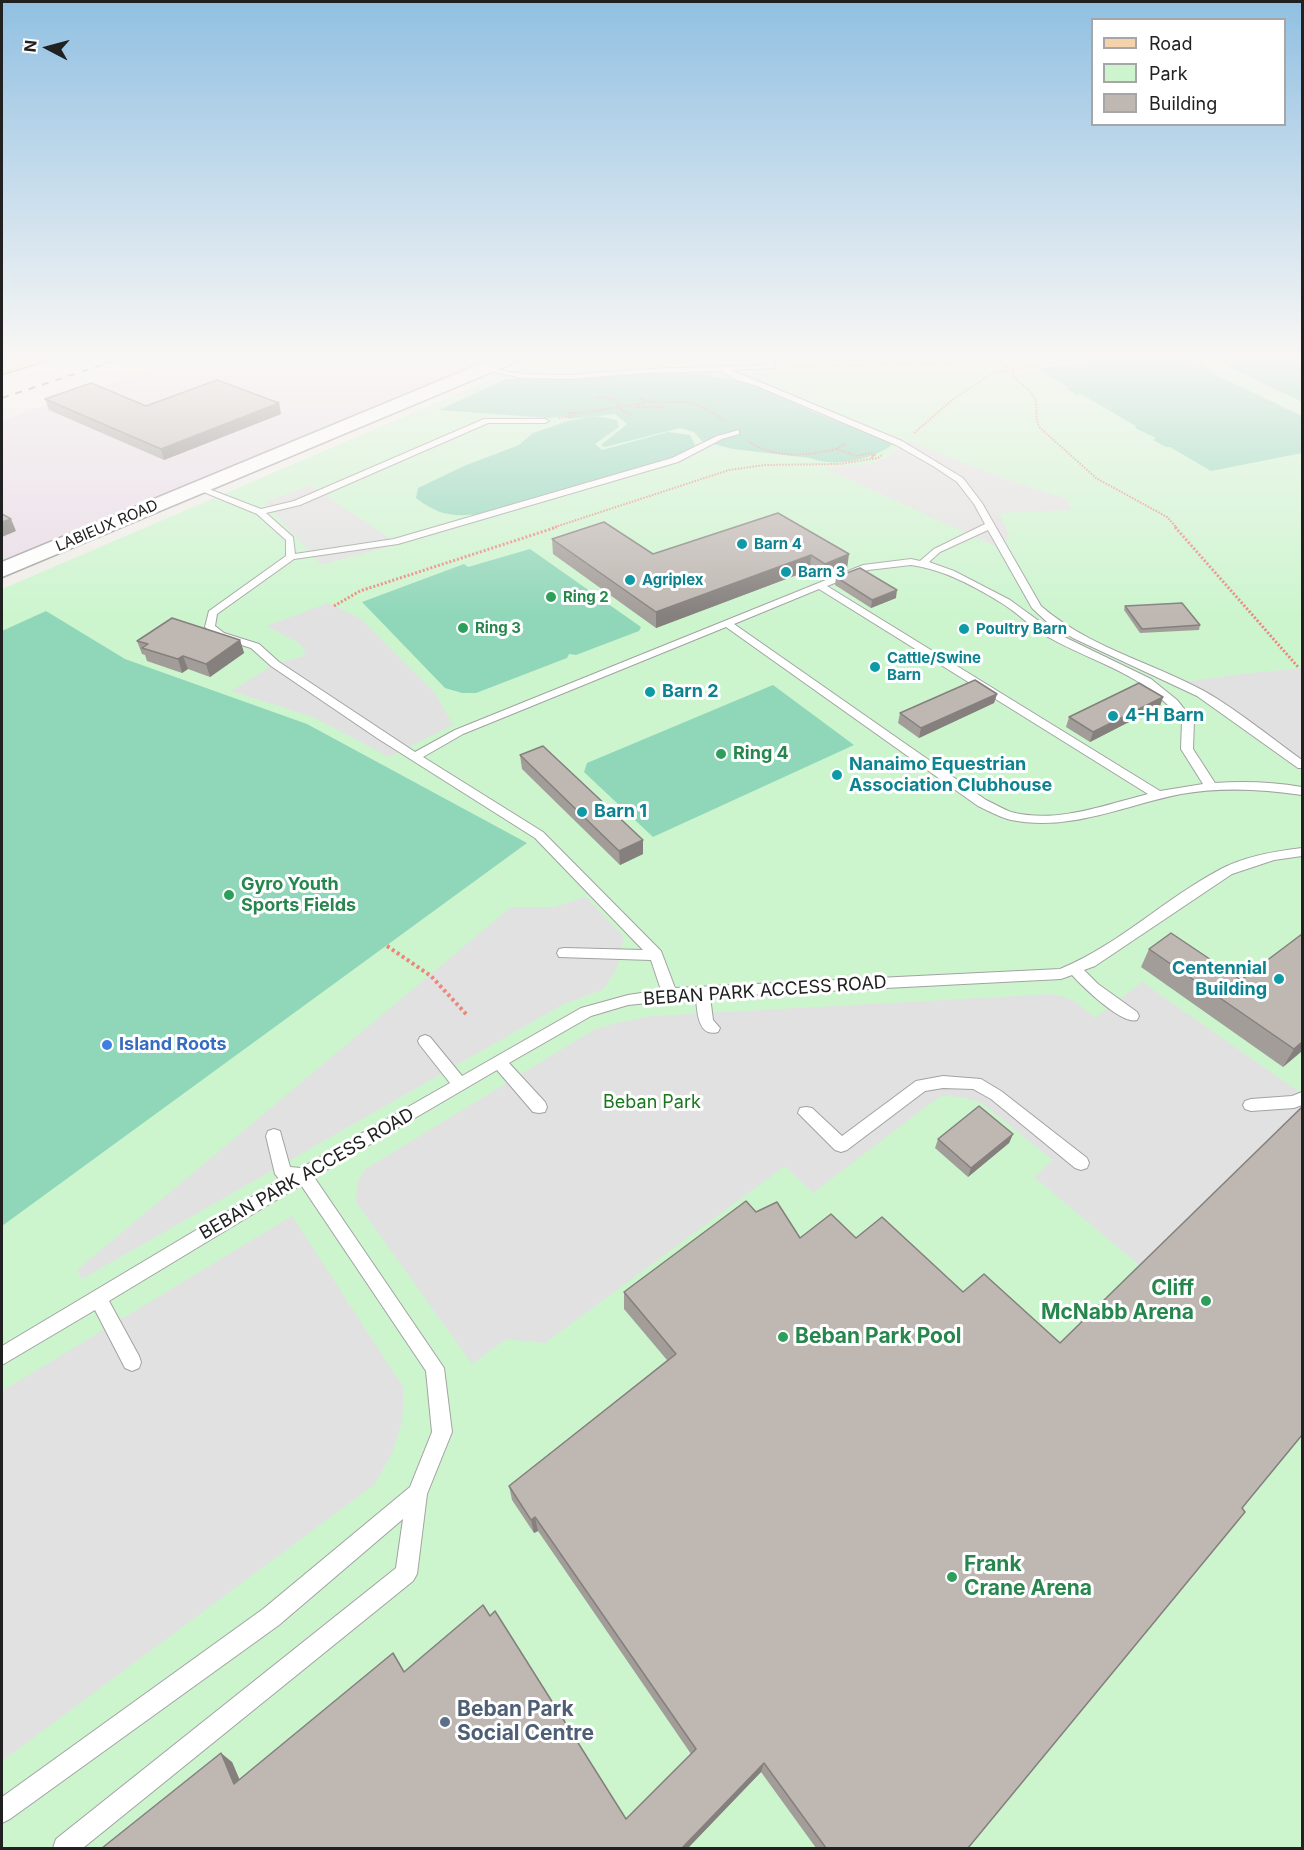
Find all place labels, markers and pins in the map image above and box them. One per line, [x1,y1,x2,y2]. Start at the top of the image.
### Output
place label: Barn 4 [754,535,802,553]
marker: Barn 4 [735,537,749,551]
place label: Barn 3 [798,563,845,581]
marker: Barn 3 [779,565,793,579]
place label: Agriplex [642,571,703,589]
marker: Agriplex [623,573,637,587]
place label: Ring 2 [563,588,609,606]
marker: Ring 2 [544,590,558,604]
place label: Ring 3 [475,619,521,637]
place label: Poultry Barn [976,620,1067,638]
marker: Ring 3 [456,621,470,635]
marker: Poultry Barn [957,622,971,636]
place label: Cattle/Swine Barn [887,649,981,684]
marker: Cattle/Swine Barn [868,660,882,674]
place label: Barn 2 [662,681,719,703]
marker: Barn 2 [643,685,657,699]
place label: 4-H Barn [1125,705,1204,727]
marker: 4-H Barn [1106,709,1120,723]
place label: Ring 4 [733,743,789,765]
marker: Ring 4 [714,747,728,761]
place label: Nanaimo Equestrian Association Clubhouse [849,754,1052,796]
marker: Nanaimo Equestrian Association Clubhouse [830,768,844,782]
place label: Barn 1 [594,801,647,823]
marker: Barn 1 [575,805,589,819]
place label: Gyro Youth Sports Fields [241,874,356,916]
marker: Gyro Youth Sports Fields [222,888,236,902]
place label: Centennial Building [1172,958,1267,1000]
marker: Centennial Building [1272,972,1286,986]
place label: Island Roots [119,1034,226,1056]
marker: Island Roots [100,1038,114,1052]
place label: Cliff McNabb Arena [1041,1276,1194,1326]
marker: Cliff McNabb Arena [1199,1294,1213,1308]
place label: Beban Park Pool [795,1324,962,1350]
marker: Beban Park Pool [776,1330,790,1344]
place label: Frank Crane Arena [964,1552,1092,1602]
marker: Frank Crane Arena [945,1570,959,1584]
place label: Beban Park Social Centre [457,1697,594,1747]
marker: Beban Park Social Centre [438,1715,452,1729]

